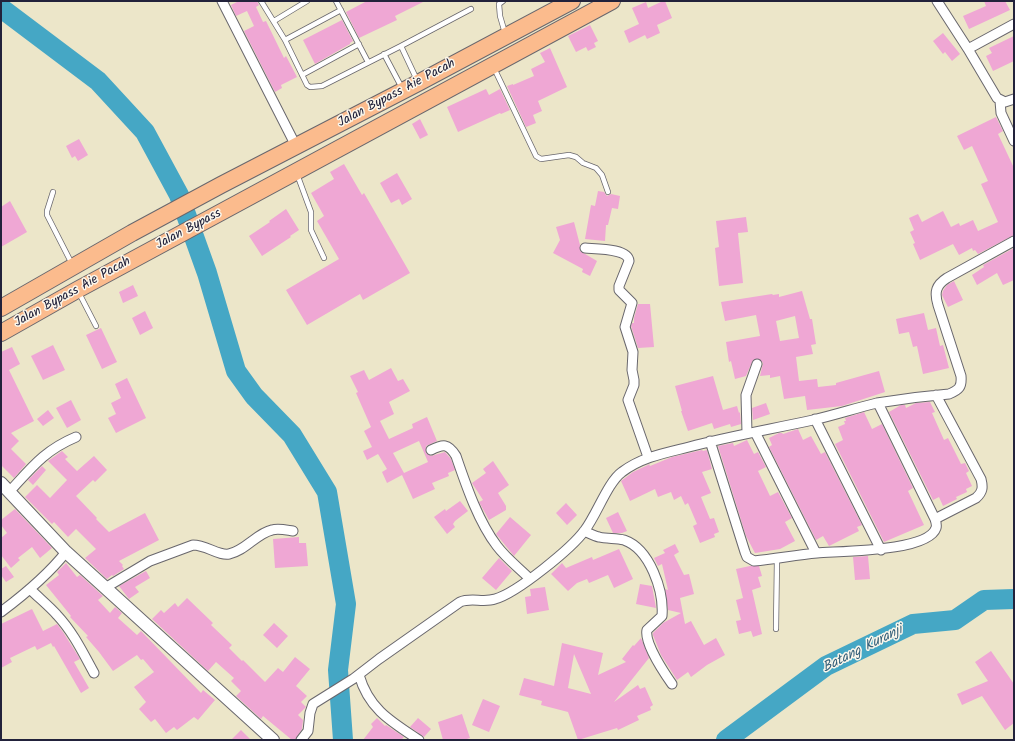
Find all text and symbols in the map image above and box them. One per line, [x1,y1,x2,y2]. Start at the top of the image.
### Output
street label: Jalan Bypass Aie Pacah [336,56,458,132]
street label: Jalan Bypass [154,206,224,254]
street label: Jalan Bypass Aie Pacah [12,255,134,331]
water label: Batang Kuranji [820,623,906,677]

